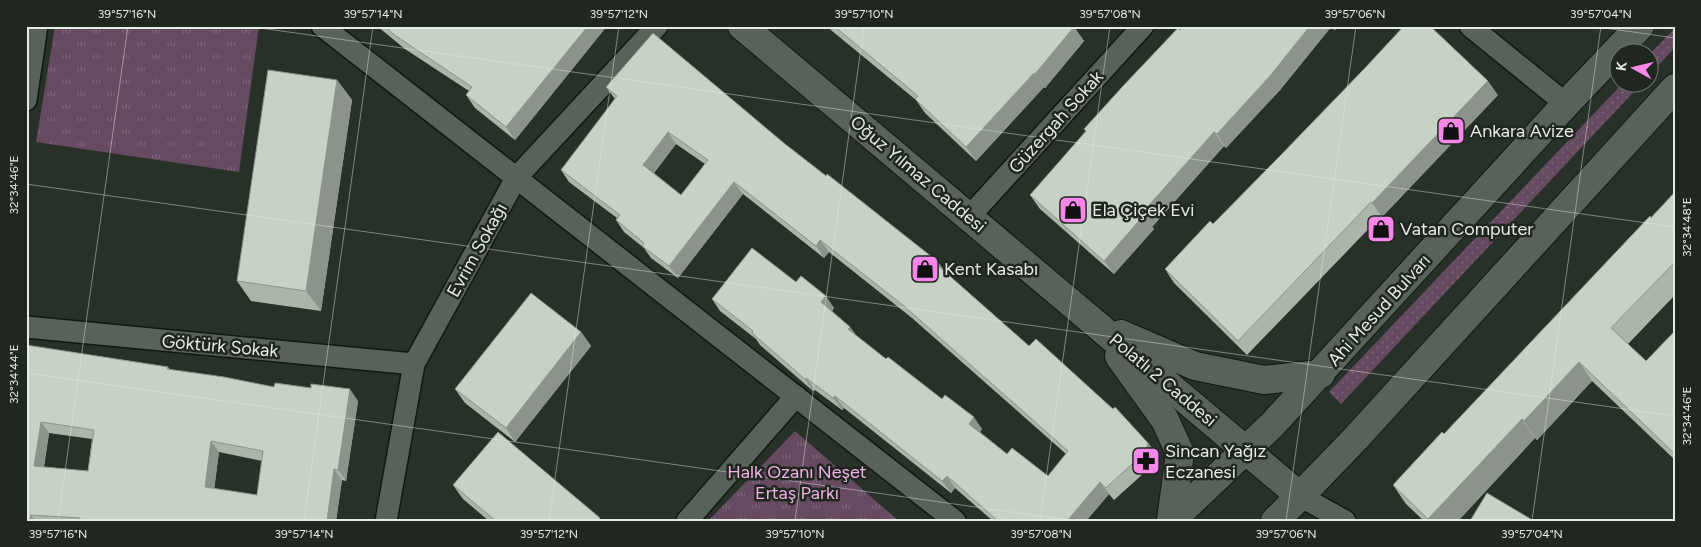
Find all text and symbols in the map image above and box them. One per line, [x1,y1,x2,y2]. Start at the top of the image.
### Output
text: 39°57'16"N [98,7,156,21]
text: 39°57'14"N [343,7,403,21]
text: 39°57'12"N [590,7,648,21]
text: 39°57'10"N [834,7,894,21]
text: 39°57'08"N [1079,7,1141,21]
text: 39°57'06"N [1324,7,1386,21]
text: 39°57'04"N [1570,7,1632,21]
north arrow [1608,42,1658,92]
text: K [1613,60,1631,72]
street label: Güzergah Sokak [1004,66,1108,178]
street label: Oğuz Yılmaz Caddesi [846,111,990,237]
shop icon: Ankara Avize [1436,116,1466,146]
place label: Ankara Avize [1470,120,1574,142]
text: 32°34'46"E [7,155,21,215]
shop icon: Ela Çiçek Evi [1058,195,1088,225]
text: 32°34'48"E [1680,197,1694,257]
street label: Evrim Sokağı [442,199,512,301]
place label: Ela Çiçek Evi [1092,199,1194,221]
shop icon: Vatan Computer [1366,214,1396,244]
place label: Vatan Computer [1400,218,1533,240]
street label: Ahi Mesud Bulvarı [1323,250,1435,370]
shop icon: Kent Kasabı [910,254,940,284]
place label: Kent Kasabı [944,258,1038,280]
street label: Polatlı 2 Caddesi [1105,329,1221,431]
street label: Göktürk Sokak [161,330,279,362]
text: 32°34'44"E [7,344,21,404]
text: 32°34'46"E [1680,386,1694,446]
place label: Sincan Yağız Eczanesi [1165,440,1266,483]
pharmacy icon: Sincan Yağız Eczanesi [1131,446,1161,476]
park label: Halk Ozanı Neşet Ertaş Parkı [727,461,867,504]
text: 39°57'16"N [29,527,87,541]
text: 39°57'14"N [274,527,334,541]
text: 39°57'12"N [520,527,578,541]
text: 39°57'10"N [765,527,825,541]
text: 39°57'08"N [1010,527,1072,541]
text: 39°57'06"N [1255,527,1317,541]
text: 39°57'04"N [1501,527,1563,541]

